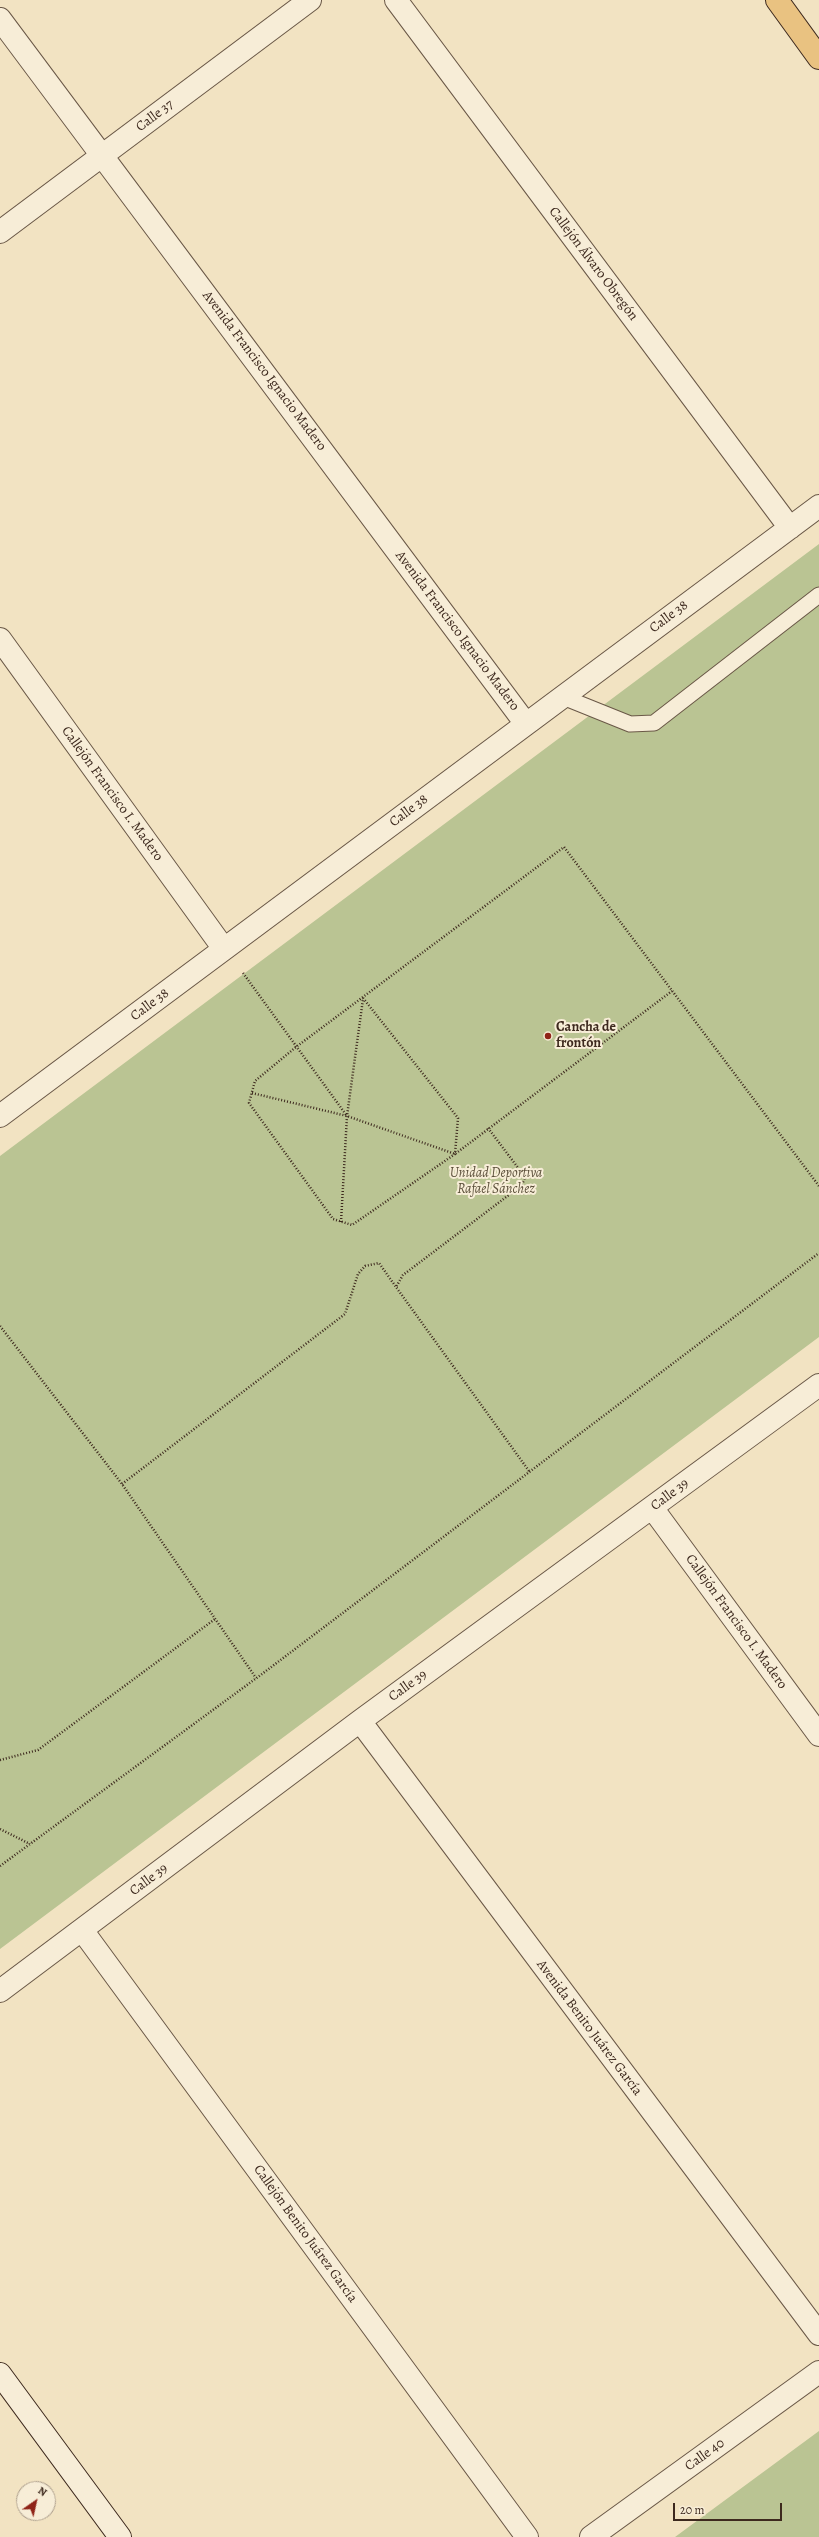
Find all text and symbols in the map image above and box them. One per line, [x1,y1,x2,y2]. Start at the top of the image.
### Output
street label: Calle 37 [133,96,177,136]
street label: Callejón Álvaro Obregón [545,204,641,324]
street label: Avenida Francisco Ignacio Madero [198,288,330,454]
street label: Avenida Francisco Ignacio Madero [391,548,523,714]
street label: Calle 38 [646,597,692,637]
street label: Callejón Francisco I. Madero [57,723,167,865]
street label: Calle 38 [386,791,432,831]
street label: Calle 38 [127,985,173,1025]
place label: Cancha de frontón [556,1020,616,1052]
marker: Cancha de frontón [543,1031,553,1041]
park label: Unidad Deportiva Rafael Sánchez [450,1166,542,1198]
street label: Calle 39 [648,1475,692,1515]
street label: Callejón Francisco I. Madero [681,1551,791,1693]
street label: Calle 39 [386,1666,430,1706]
street label: Calle 39 [127,1860,171,1900]
street label: Avenida Benito Juárez García [533,1957,645,2099]
street label: Callejón Benito Juárez García [249,2162,361,2306]
street label: Calle 40 [682,2435,728,2475]
north arrow [16,2481,56,2521]
text: N [35,2483,50,2500]
scale bar [675,2495,784,2521]
text: 20 m [680,2502,704,2518]

